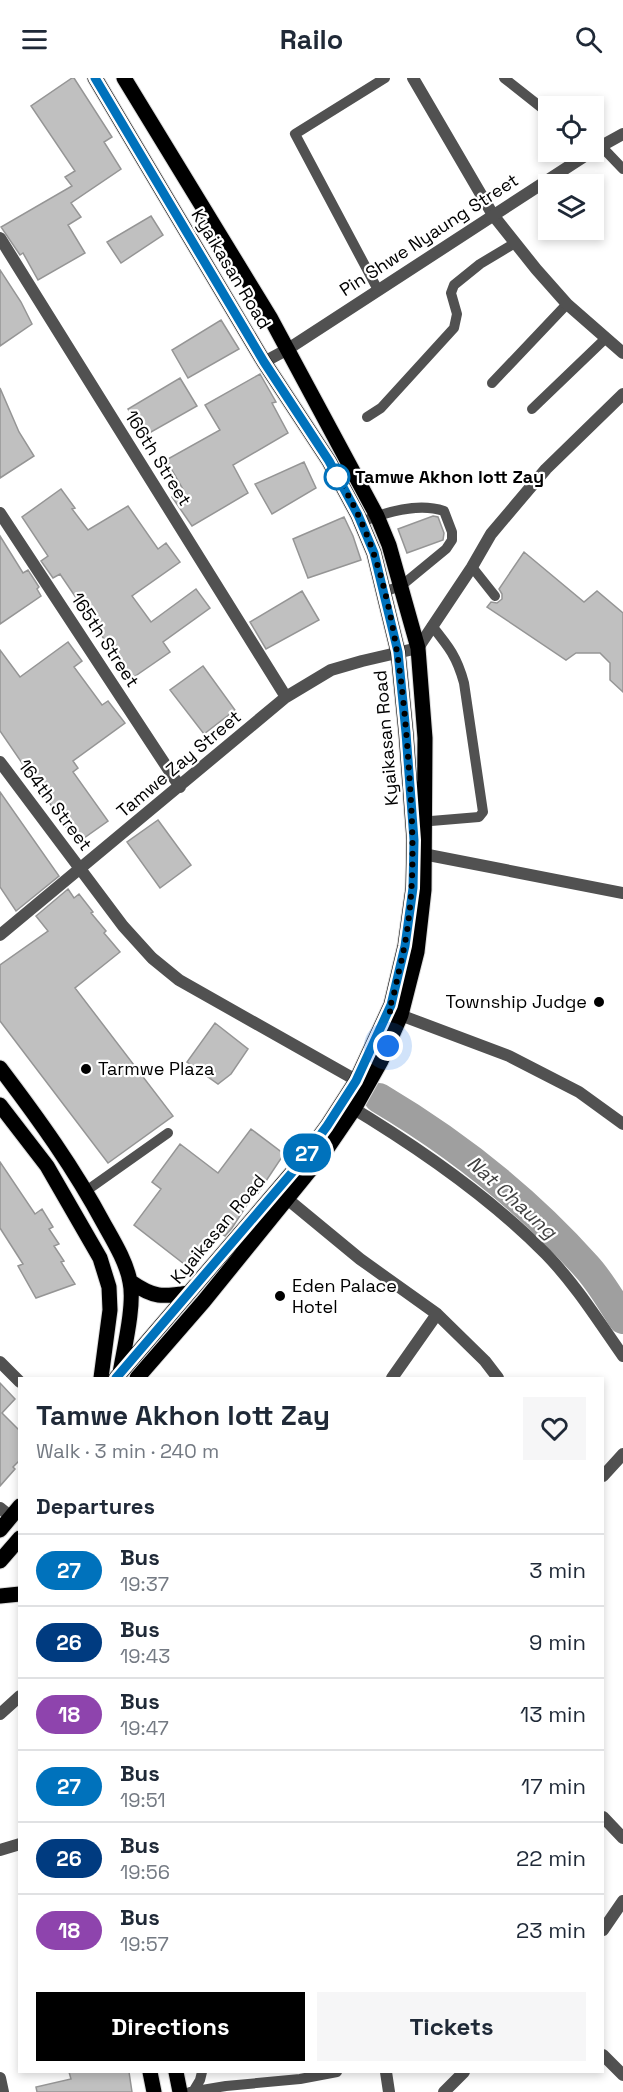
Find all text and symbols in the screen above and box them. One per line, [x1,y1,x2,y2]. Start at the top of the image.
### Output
text: Railo [280,22,343,57]
icon: menu [18,23,51,56]
icon: search [572,23,605,56]
map controls [538,96,604,240]
button: locate [538,96,604,162]
street label: Pin Shwe Nyaung Street [335,168,523,301]
button: layers [538,174,604,240]
street label: Kyaikasan Road [187,205,276,333]
street label: 166th Street [120,406,197,510]
marker: Tamwe Akhon lott Zay [324,464,350,490]
place label: Tamwe Akhon lott Zay [355,465,544,488]
street label: 165th Street [66,588,145,691]
street label: Kyaikasan Road [368,669,403,807]
street label: Tamwe Zay Street [112,705,246,822]
street label: 164th Street [13,754,97,855]
place label: Township Judge [446,990,587,1013]
marker: Township Judge [592,995,606,1009]
your location [373,1031,403,1061]
place label: Tarmwe Plaza [98,1057,214,1080]
marker: Tarmwe Plaza [79,1062,93,1076]
line badge: 27 [280,1134,334,1172]
text: 27 [295,1140,319,1167]
water label: Nat Chaung [462,1150,563,1245]
street label: Kyaikasan Road [165,1169,270,1288]
place label: Eden Palace Hotel [292,1274,397,1318]
marker: Eden Palace Hotel [273,1289,287,1303]
text: Tamwe Akhon lott Zay [36,1397,330,1433]
button: heart [523,1397,586,1460]
text: Walk · 3 min · 240 m [36,1438,219,1464]
text: Departures [36,1492,155,1520]
text: Bus [120,1543,160,1571]
text: 3 min [529,1556,586,1584]
text: 27 [57,1557,81,1584]
text: 19:37 [120,1571,169,1597]
text: Bus [120,1615,160,1643]
text: 9 min [529,1628,586,1656]
text: 26 [56,1629,82,1656]
text: 19:43 [120,1643,170,1669]
text: Bus [120,1687,160,1715]
text: 13 min [520,1700,586,1728]
text: 18 [58,1701,80,1728]
text: 19:47 [120,1715,169,1741]
text: Bus [120,1759,160,1787]
text: 17 min [521,1772,586,1800]
text: 27 [57,1773,81,1800]
text: 19:51 [120,1787,166,1813]
text: Bus [120,1831,160,1859]
text: 22 min [516,1844,586,1872]
text: 26 [56,1845,82,1872]
text: 19:56 [120,1859,170,1885]
text: Bus [120,1903,160,1931]
text: 23 min [516,1916,586,1944]
text: 18 [58,1917,80,1944]
text: 19:57 [120,1931,169,1957]
button: Directions [36,1992,305,2061]
button: Tickets [317,1992,586,2061]

